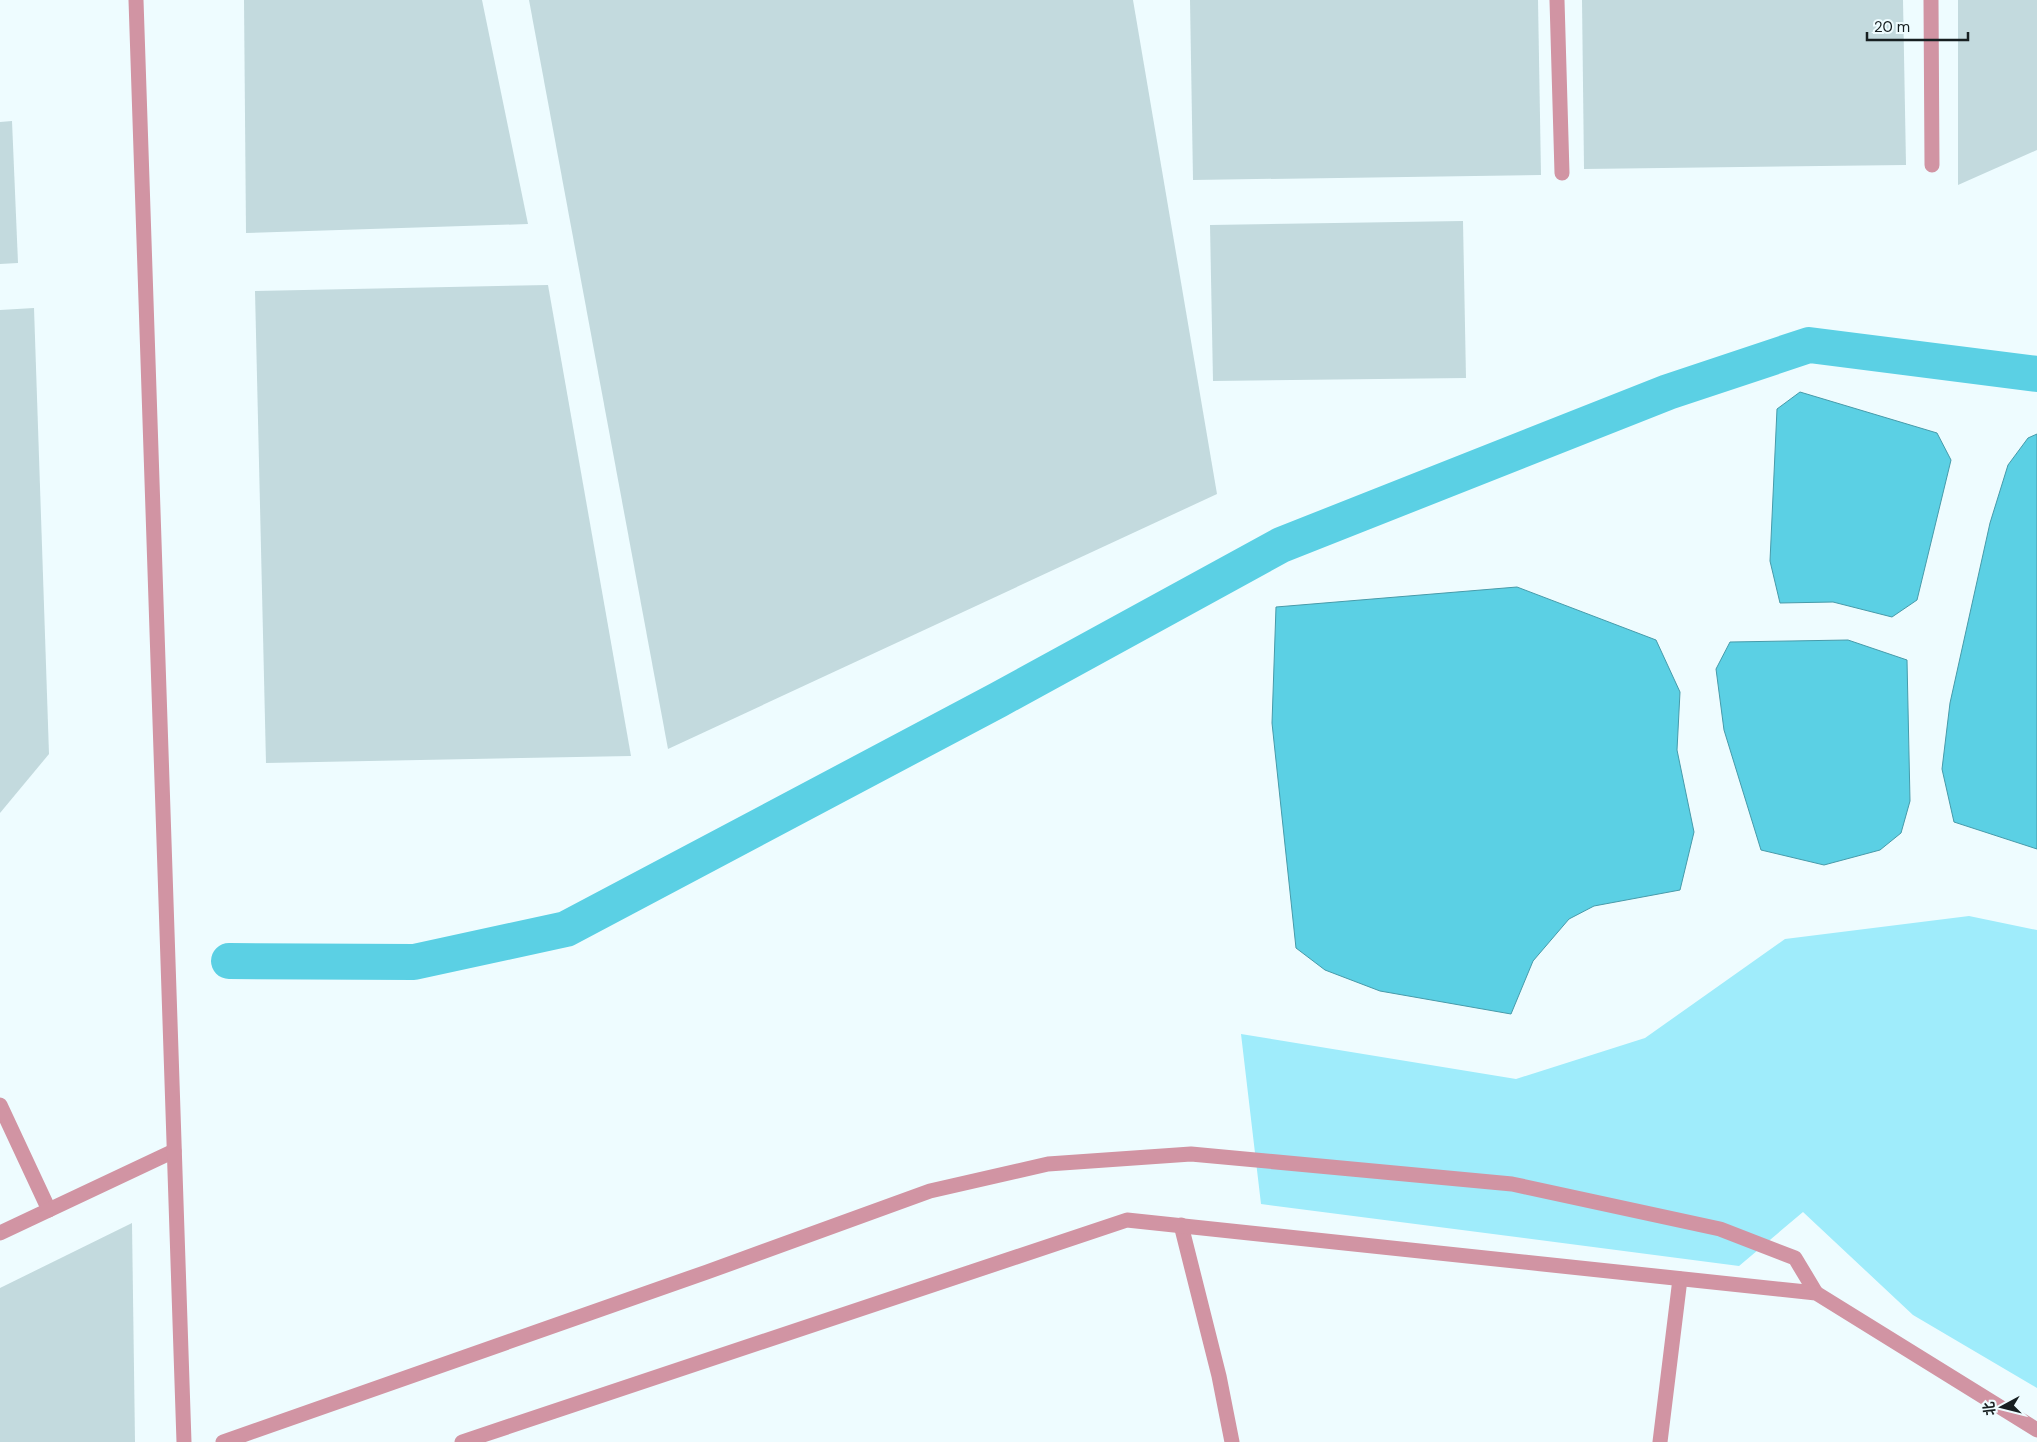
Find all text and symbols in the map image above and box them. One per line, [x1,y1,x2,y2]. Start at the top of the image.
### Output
scale bar [1867,10,1968,42]
text: 20 m [1874,17,1910,37]
north arrow [1977,1382,2027,1432]
text: 北 [1979,1401,1999,1417]

